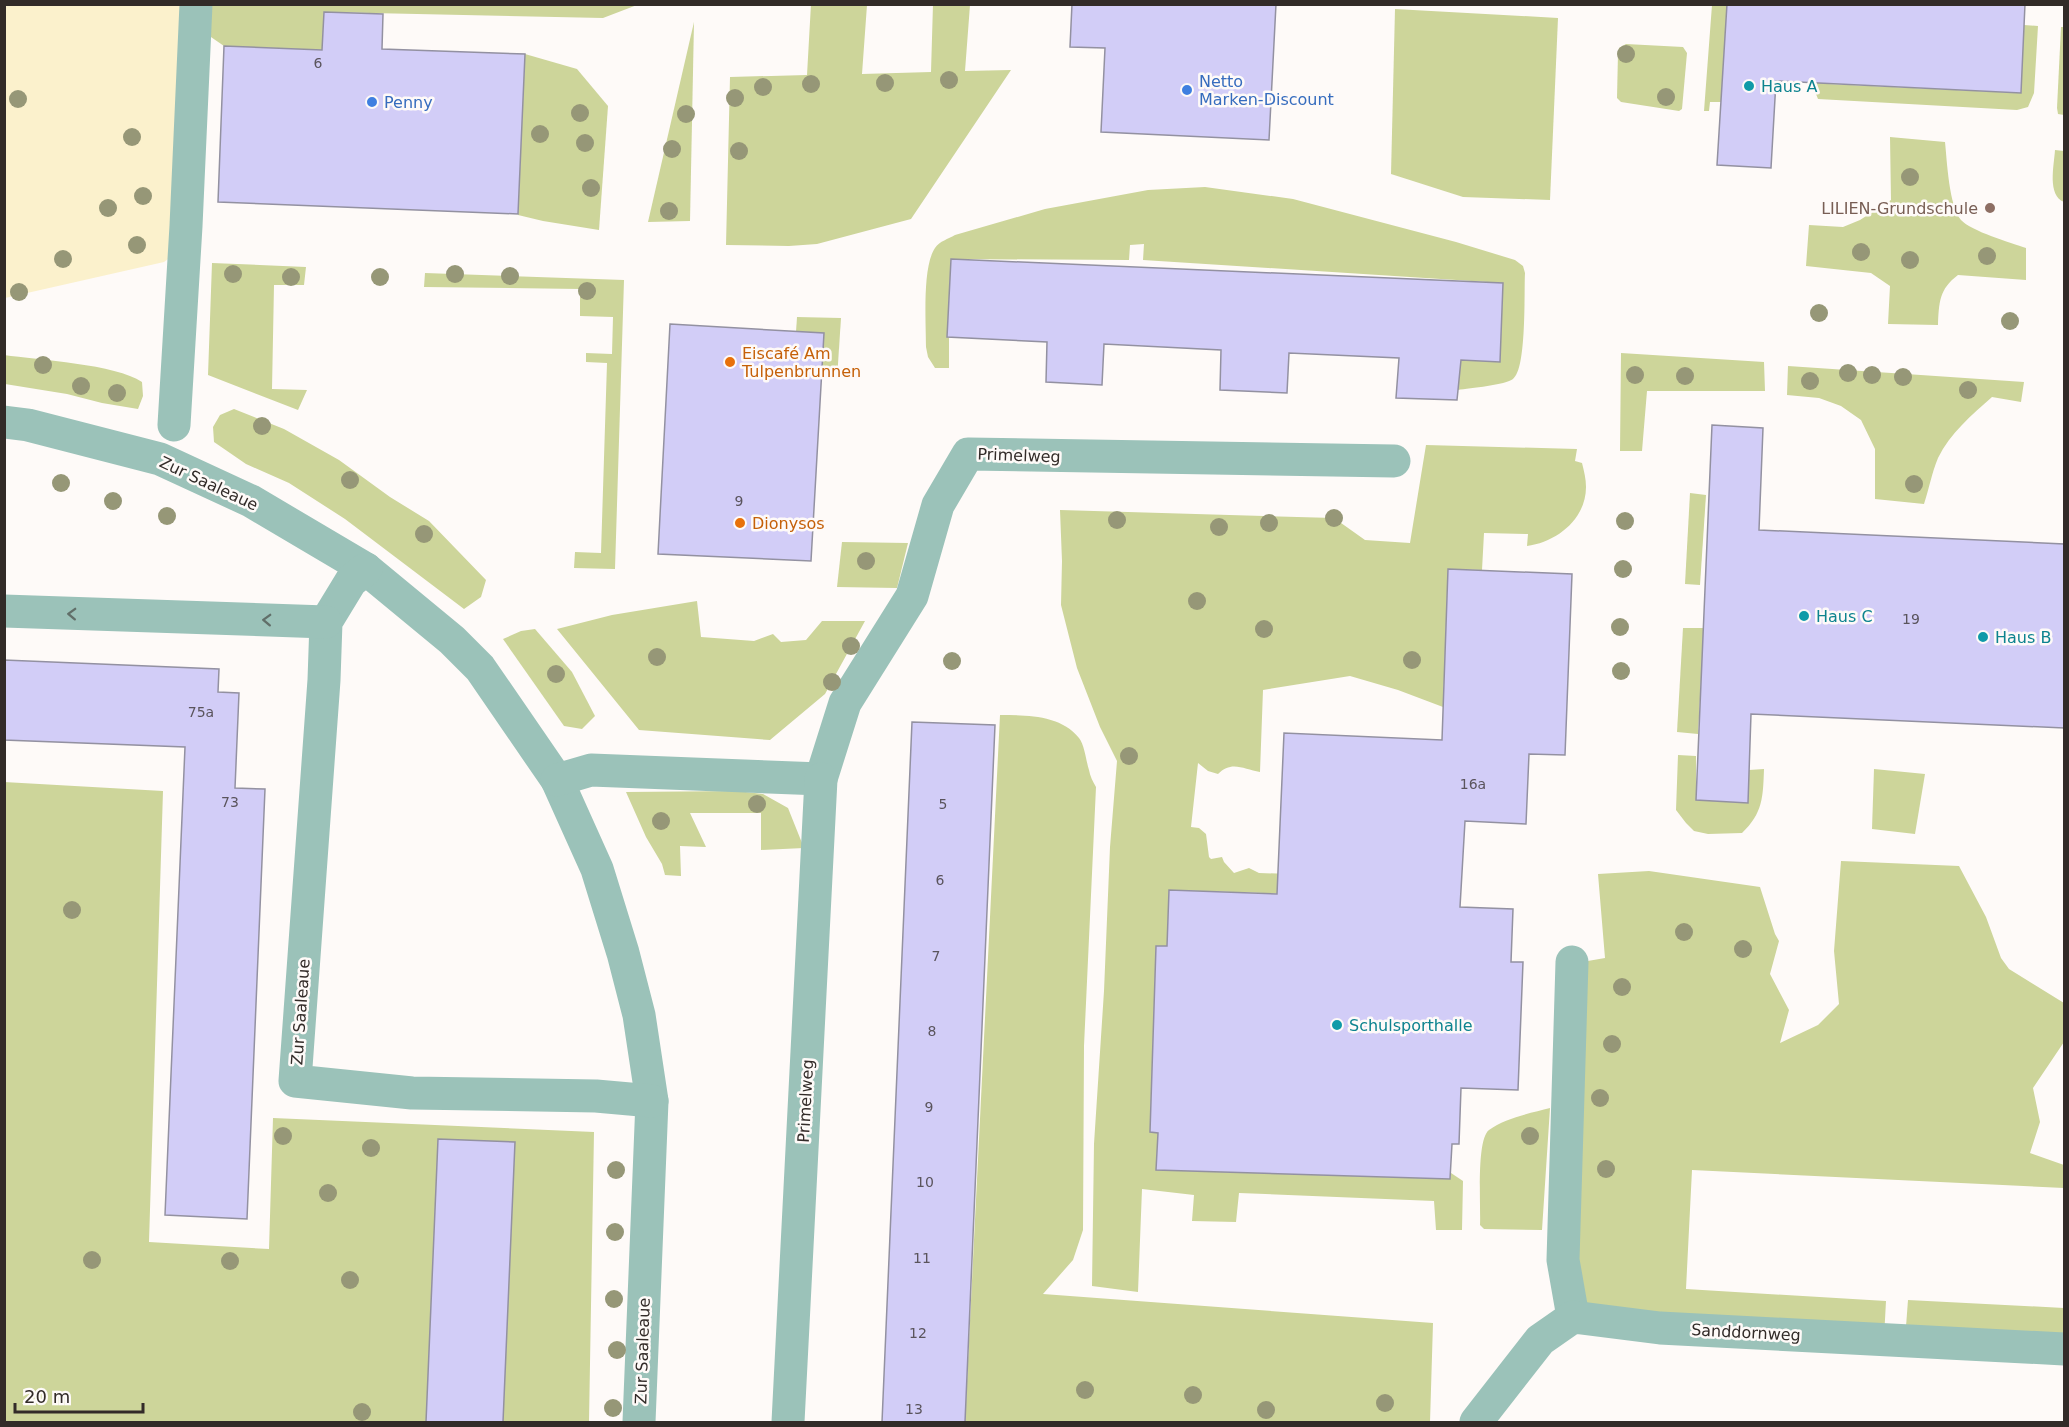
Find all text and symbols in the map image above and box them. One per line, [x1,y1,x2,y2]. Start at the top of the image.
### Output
house number: 6 [314,55,323,71]
place label: Netto Marken-Discount [1199,72,1334,109]
place label: Haus A [1761,77,1817,96]
marker: Haus A [1742,79,1756,93]
marker: Netto Marken-Discount [1180,83,1194,97]
place label: Penny [384,93,433,112]
marker: Penny [365,95,379,109]
place label: LILIEN-Grundschule [1821,199,1978,218]
marker: LILIEN-Grundschule [1983,201,1997,215]
place label: Eiscafé Am Tulpenbrunnen [741,344,861,381]
marker: Eiscafé Am Tulpenbrunnen [723,355,737,369]
street label: Primelweg [977,445,1061,466]
street label: Zur Saaleaue [156,452,261,515]
house number: 9 [735,493,743,509]
place label: Dionysos [752,514,825,533]
marker: Dionysos [733,516,747,530]
one-way arrow [68,607,77,620]
place label: Haus C [1816,607,1873,626]
marker: Haus C [1797,609,1811,623]
house number: 19 [1902,611,1920,627]
one-way arrow [263,614,272,626]
place label: Haus B [1995,628,2051,647]
marker: Haus B [1976,630,1990,644]
house number: 75a [188,704,214,720]
house number: 16a [1460,776,1486,792]
house number: 73 [221,794,239,810]
house number: 5 [939,796,947,812]
house number: 6 [936,872,945,888]
house number: 7 [932,948,940,964]
street label: Zur Saaleaue [287,958,314,1066]
place label: Schulsporthalle [1349,1016,1473,1035]
marker: Schulsporthalle [1330,1018,1344,1032]
house number: 8 [928,1023,936,1039]
street label: Primelweg [794,1059,817,1143]
house number: 9 [925,1099,933,1115]
house number: 10 [916,1174,934,1190]
house number: 11 [913,1250,931,1266]
street label: Zur Saaleaue [631,1297,654,1405]
street label: Sanddornweg [1691,1320,1801,1345]
house number: 12 [909,1325,927,1341]
scale bar [15,1376,142,1414]
text: 20 m [24,1386,70,1407]
house number: 13 [905,1401,923,1417]

